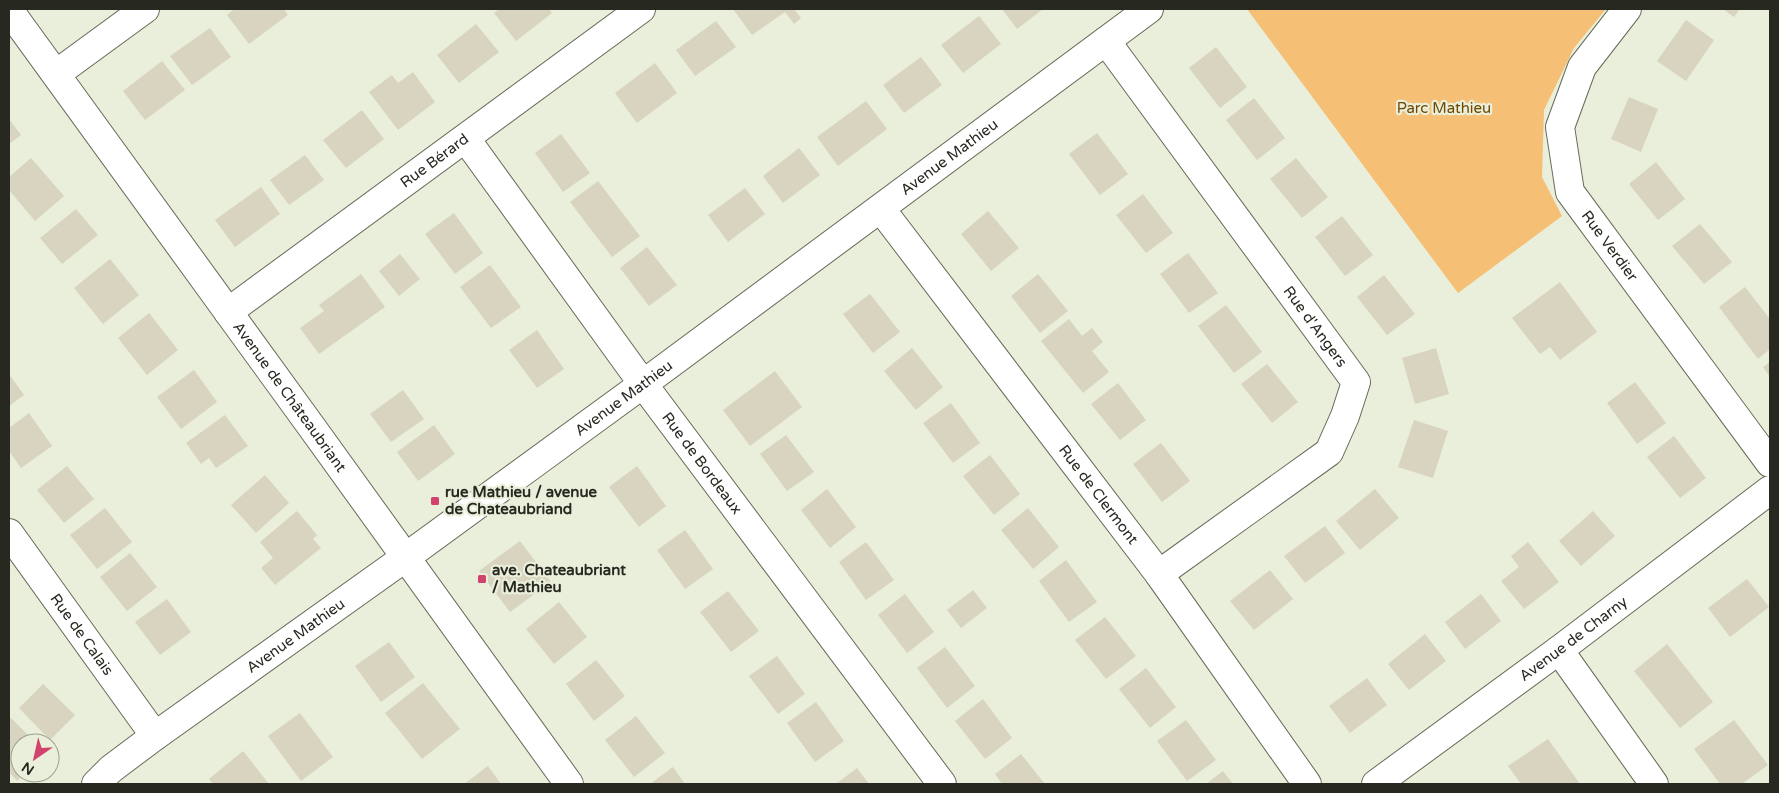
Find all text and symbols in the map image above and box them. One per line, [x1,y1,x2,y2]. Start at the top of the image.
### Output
park label: Parc Mathieu [1397,99,1491,117]
street label: Avenue Mathieu [897,115,1001,199]
street label: Rue Bérard [397,130,472,192]
street label: Rue Verdier [1578,207,1642,285]
street label: Rue d'Angers [1280,282,1351,371]
street label: Avenue de Châteaubriant [229,318,350,476]
street label: Avenue Mathieu [571,356,676,440]
street label: Rue de Bordeaux [658,409,746,518]
street label: Rue de Clermont [1055,441,1142,548]
place label: rue Mathieu / avenue de Chateaubriand [445,483,598,518]
marker: rue Mathieu / avenue de Chateaubriand [429,495,441,507]
place label: ave. Chateaubriant / Mathieu [492,561,626,596]
marker: ave. Chateaubriant / Mathieu [476,573,488,585]
street label: Rue de Calais [47,590,117,679]
street label: Avenue de Charny [1516,592,1631,685]
street label: Avenue Mathieu [243,594,348,677]
north arrow [10,733,60,783]
text: N [19,758,37,779]

